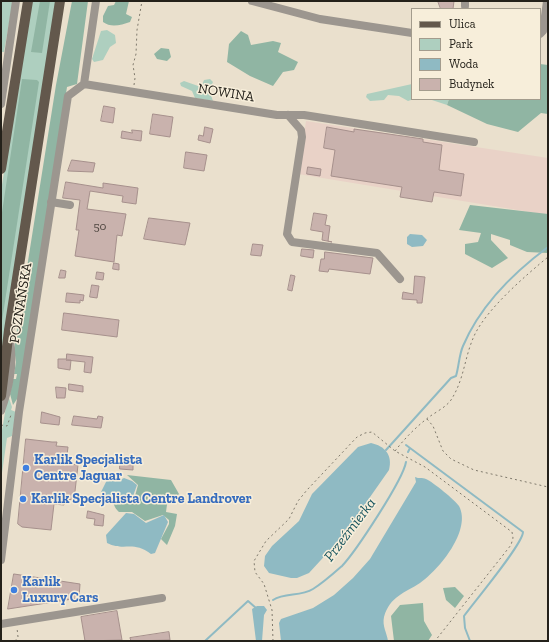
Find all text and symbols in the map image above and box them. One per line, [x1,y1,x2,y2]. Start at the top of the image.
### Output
legend [411,8,541,100]
text: Ulica [449,17,476,31]
text: Park [449,37,473,51]
text: Woda [449,57,478,71]
text: Budynek [449,77,494,91]
street label: NOWINA [197,80,255,106]
house number: 50 [93,220,107,234]
street label: POZNAŃSKA [6,262,36,344]
place label: Karlik Specjalista Centre Jaguar [34,452,142,484]
marker: Karlik Specjalista Centre Jaguar [21,463,31,473]
place label: Karlik Specjalista Centre Landrover [31,491,252,507]
marker: Karlik Specjalista Centre Landrover [18,494,28,504]
water label: Przeźmierka [320,495,380,565]
place label: Karlik Luxury Cars [22,574,98,606]
marker: Karlik Luxury Cars [9,585,19,595]

